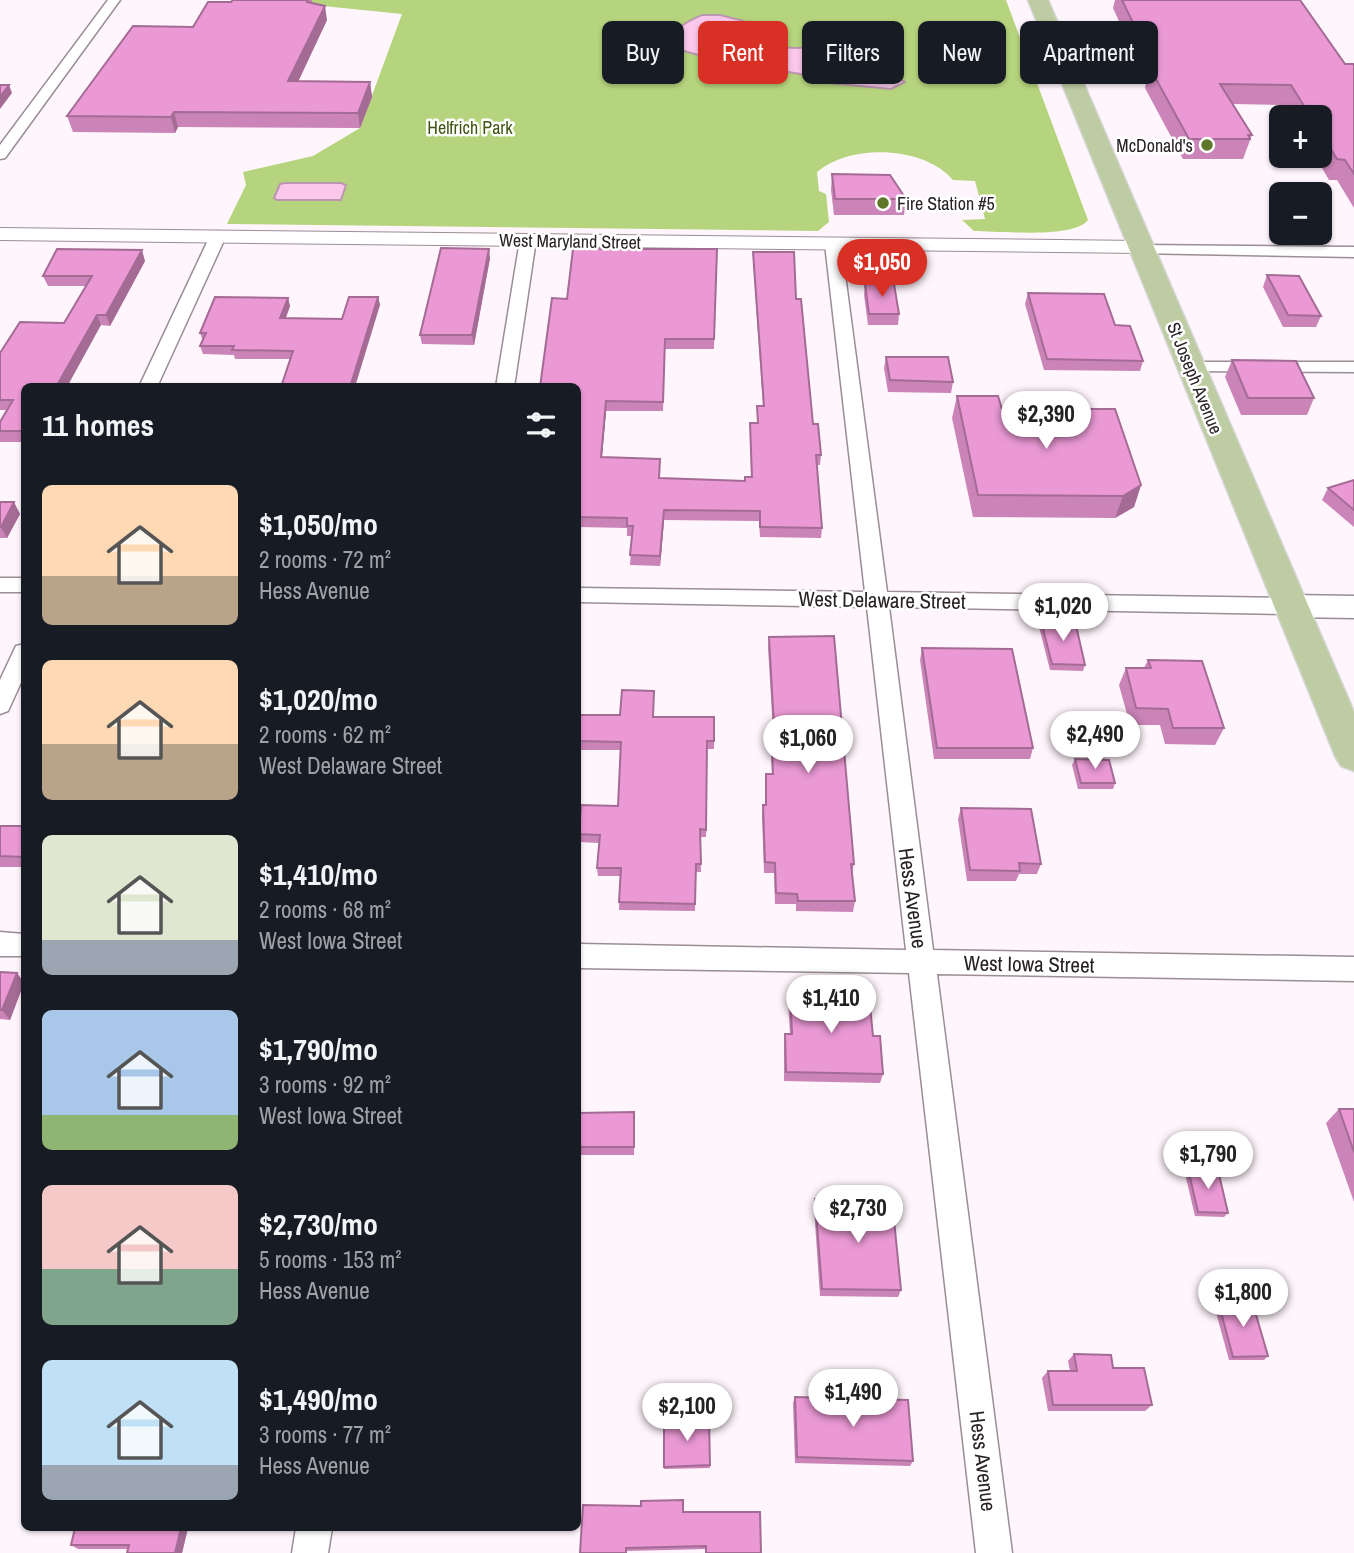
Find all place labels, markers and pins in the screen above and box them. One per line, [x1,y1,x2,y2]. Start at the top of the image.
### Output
place label: McDonald's [1116,133,1193,158]
marker: McDonald's [1199,137,1215,153]
place label: Fire Station #5 [897,191,995,216]
marker: Fire Station #5 [875,195,891,211]
pin: $1,050 [825,240,939,299]
pin: $2,390 [989,392,1103,451]
pin: $1,020 [1006,584,1120,643]
pin: $2,490 [1038,712,1152,771]
pin: $1,060 [751,716,865,775]
pin: $1,410 [774,976,888,1035]
pin: $1,790 [1151,1132,1265,1191]
pin: $2,730 [801,1186,915,1245]
pin: $1,800 [1186,1270,1300,1329]
pin: $1,490 [796,1370,910,1429]
pin: $2,100 [630,1384,744,1443]

